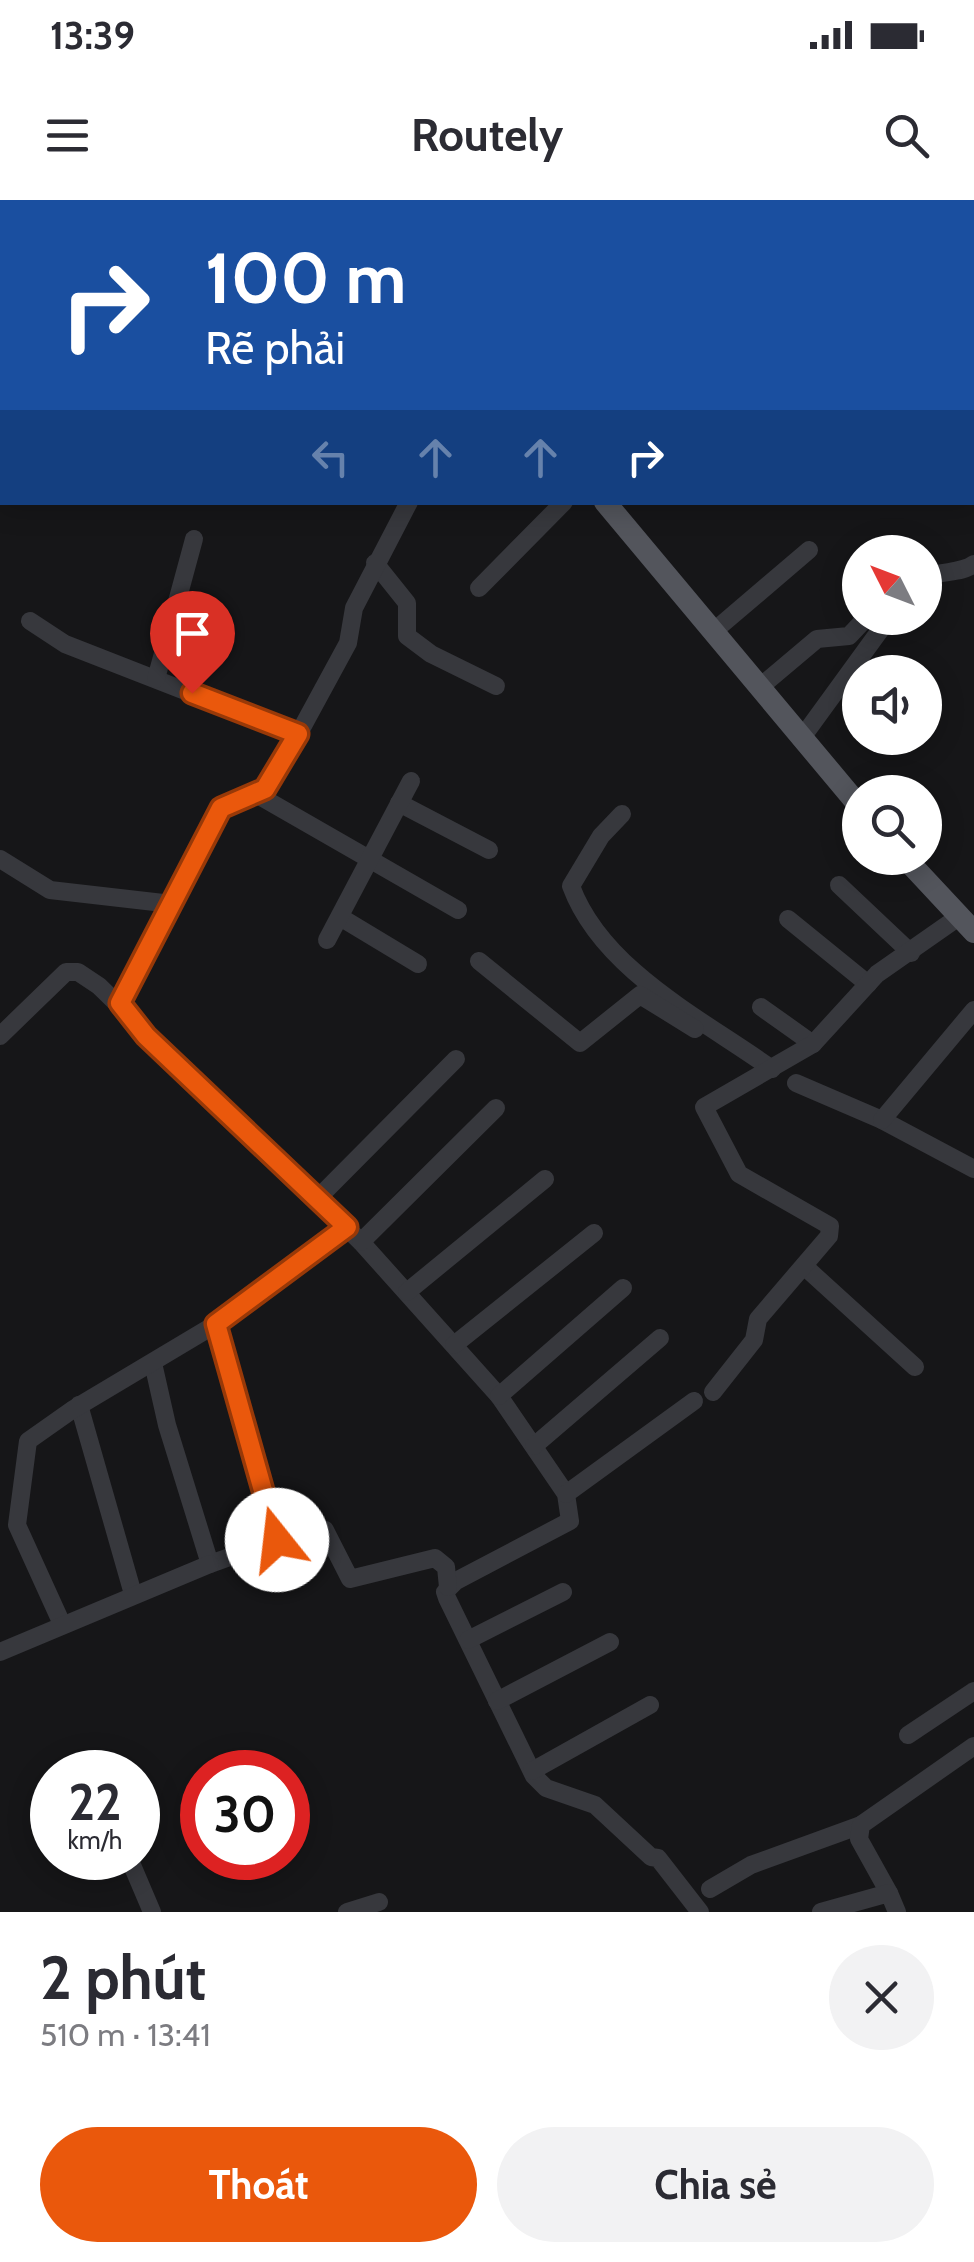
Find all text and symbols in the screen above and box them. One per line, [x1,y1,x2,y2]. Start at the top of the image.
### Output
text: 13:39 [50,12,135,59]
icon: menu [40,108,95,163]
text: Routely [411,108,563,162]
icon: search [879,108,934,163]
text: 100 m [205,235,406,321]
icon: right [40,240,170,370]
text: Rẽ phải [205,321,345,375]
icon: left [303,430,358,485]
icon: ahead [408,430,463,485]
icon: ahead [513,430,568,485]
icon: right [618,430,673,485]
north arrow [842,535,942,635]
map controls [842,535,942,875]
pin [150,591,235,694]
icon: arrive [165,606,220,661]
button: sound [842,655,942,755]
button: search [842,775,942,875]
position arrow [225,1488,329,1592]
speed limit sign: 30 [180,1750,310,1880]
text: 22 [69,1772,121,1833]
text: km/h [68,1825,122,1855]
text: 2 phút [40,1941,206,2014]
button: close [829,1945,934,2050]
text: 510 m · 13:41 [40,2015,211,2054]
button: Thoát [40,2127,477,2242]
button: Chia sẻ [497,2127,934,2242]

